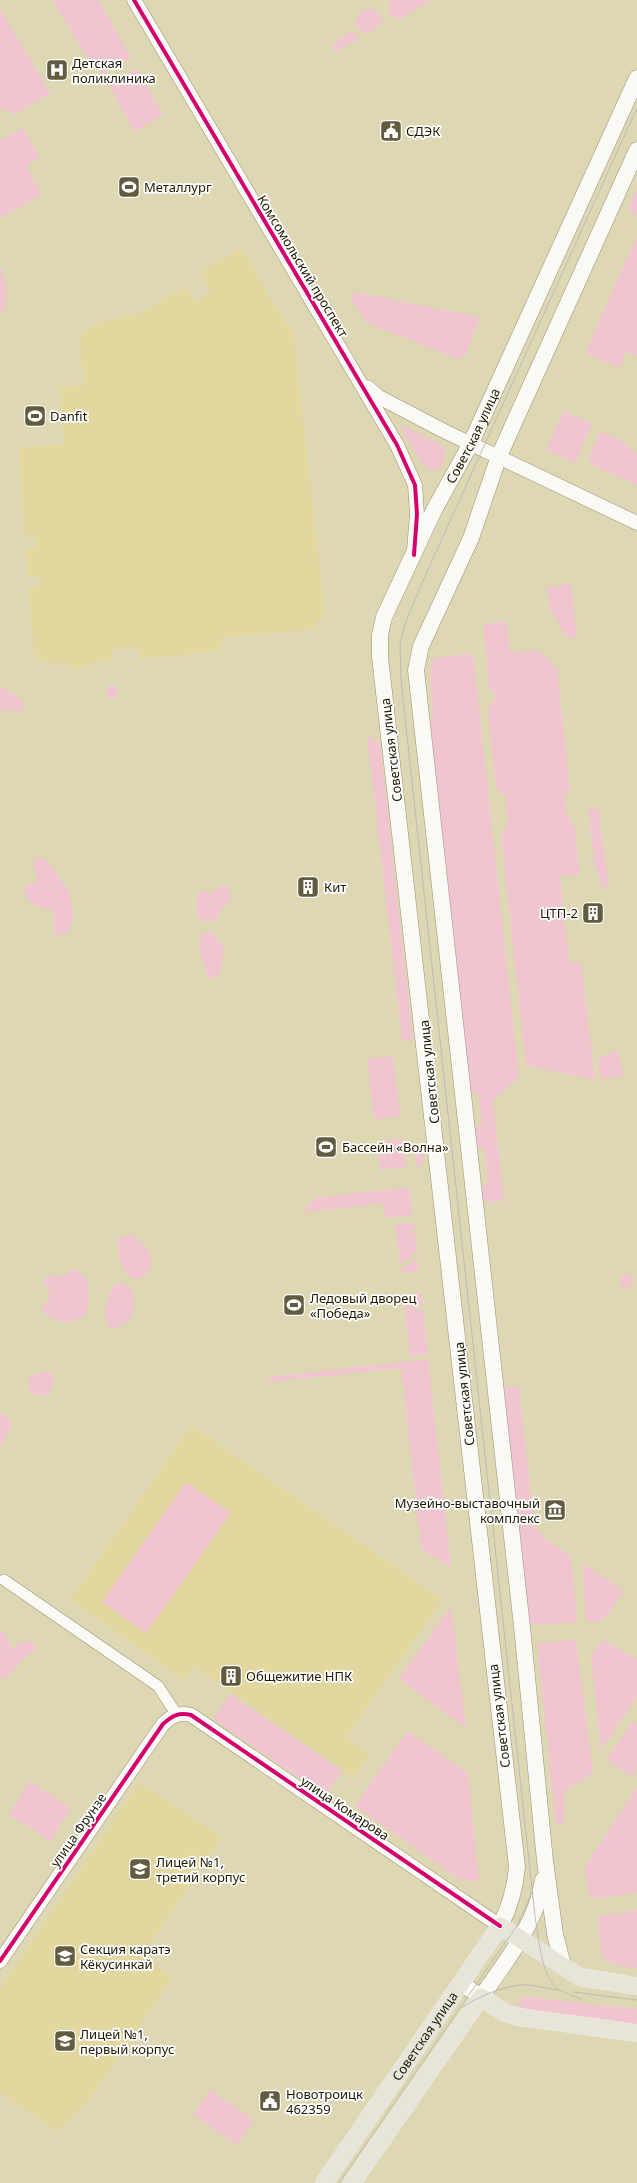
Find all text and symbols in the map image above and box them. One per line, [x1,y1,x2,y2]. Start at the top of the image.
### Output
place label: Детская поликлиника [72,54,156,87]
hospital icon: Детская поликлиника [44,57,70,83]
public building icon: СДЭК [378,118,404,144]
place label: СДЭК [406,122,440,140]
sports icon: Металлург [116,174,142,200]
place label: Металлург [144,178,212,196]
street label: Комсомольский проспект [253,192,353,340]
street label: Советская улица [441,385,504,487]
sports icon: Danfit [22,403,48,429]
place label: Danfit [50,407,88,425]
street label: Советская улица [376,697,406,803]
building icon: Кит [295,874,321,900]
place label: Кит [324,878,346,896]
building icon: ЦТП-2 [580,900,606,926]
place label: ЦТП-2 [540,904,578,922]
street label: Советская улица [415,1019,443,1125]
sports icon: Бассейн «Волна» [313,1134,339,1160]
place label: Бассейн «Волна» [342,1138,449,1156]
place label: Ледовый дворец «Победа» [310,1289,416,1322]
sports icon: Ледовый дворец «Победа» [281,1292,307,1318]
street label: Советская улица [450,1341,478,1447]
place label: Музейно-выставочный комплекс [395,1494,540,1527]
museum icon: Музейно-выставочный комплекс [542,1497,568,1523]
building icon: Общежитие НПК [218,1663,244,1689]
street label: Советская улица [484,1663,514,1769]
place label: Общежитие НПК [246,1667,352,1685]
street label: улица Комарова [297,1772,393,1844]
street label: улица Фрунзе [46,1789,110,1871]
place label: Лицей №1, третий корпус [156,1853,245,1886]
school or university icon: Лицей №1, третий корпус [127,1856,153,1882]
place label: Секция каратэ Кёкусинкай [80,1940,171,1973]
school or university icon: Секция каратэ Кёкусинкай [52,1943,78,1969]
street label: Советская улица [388,1988,462,2084]
place label: Лицей №1, первый корпус [80,2025,174,2058]
school or university icon: Лицей №1, первый корпус [52,2028,78,2054]
place label: Новотроицк 462359 [286,2085,363,2118]
public building icon: Новотроицк 462359 [257,2088,283,2114]

